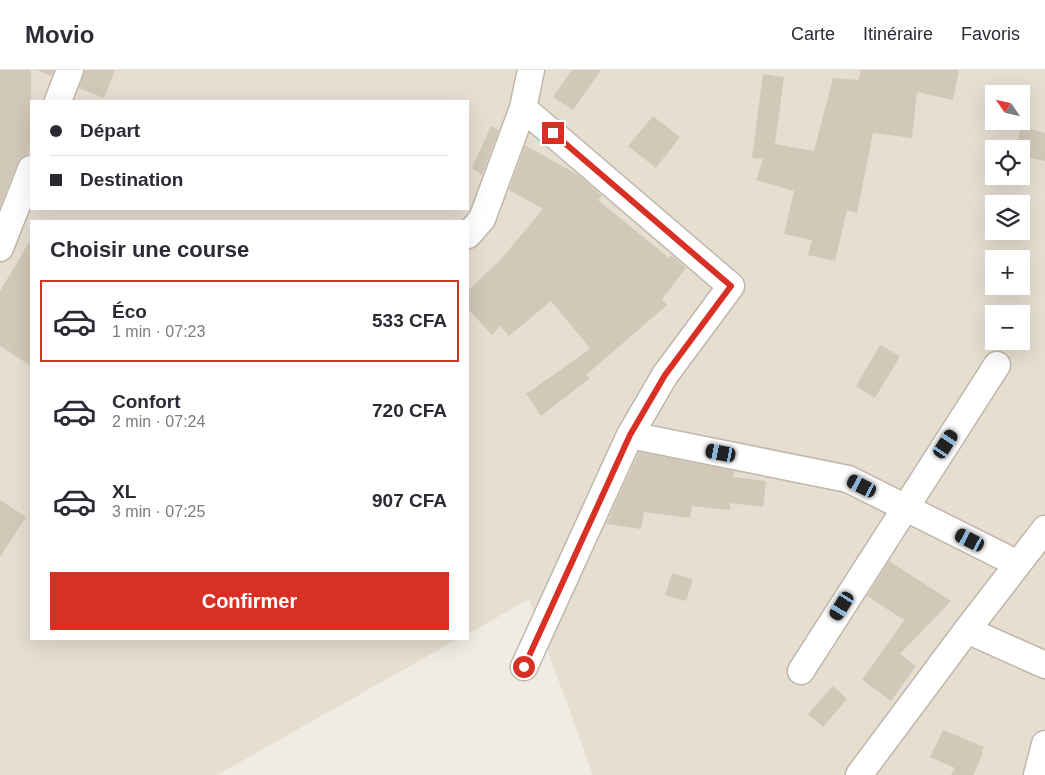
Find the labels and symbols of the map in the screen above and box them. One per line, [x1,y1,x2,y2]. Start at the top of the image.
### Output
north arrow [985,85,1030,130]
route end [542,122,564,144]
car [931,427,960,461]
car [704,443,737,463]
car [845,473,878,499]
car [953,527,986,553]
car [827,589,856,623]
route start [513,656,535,678]

